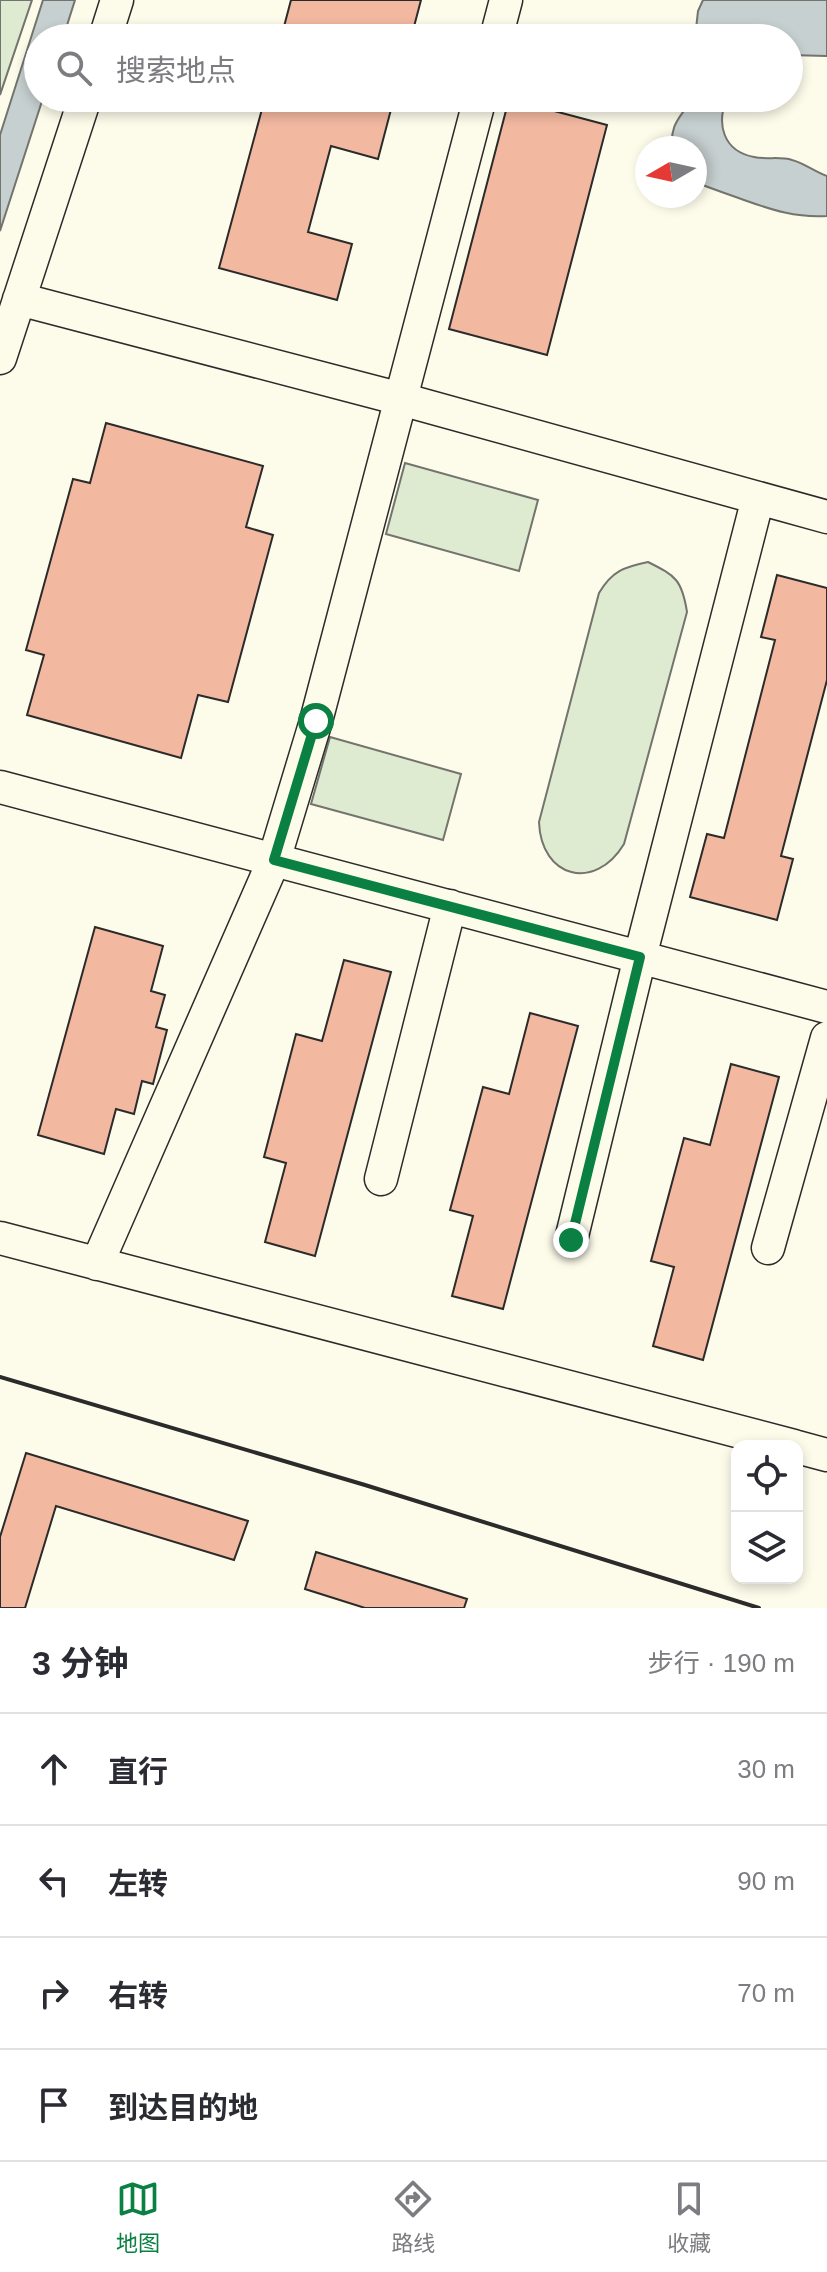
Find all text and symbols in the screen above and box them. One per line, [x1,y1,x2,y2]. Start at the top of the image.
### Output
search box [24,24,803,112]
icon: search [52,46,96,90]
text: 搜索地点 [116,54,236,87]
north arrow [635,136,707,208]
route start [298,703,334,739]
route end [553,1222,589,1258]
map controls [731,1440,803,1584]
button: locate [731,1440,803,1512]
button: layers [731,1512,803,1584]
text: 3 分钟 [32,1644,128,1682]
text: 步行 · 190 m [648,1648,795,1678]
icon: ahead [32,1747,76,1791]
text: 30 m [737,1754,795,1784]
text: 直行 [108,1755,168,1788]
icon: left [32,1859,76,1903]
text: 90 m [737,1866,795,1896]
text: 左转 [108,1867,168,1900]
icon: right [32,1971,76,2015]
text: 70 m [737,1978,795,2008]
text: 右转 [108,1979,168,2012]
icon: arrive [32,2083,76,2127]
text: 到达目的地 [108,2091,258,2124]
tab: 地图 [116,2177,160,2257]
tab: 路线 [391,2177,435,2257]
tab: 收藏 [667,2177,711,2257]

